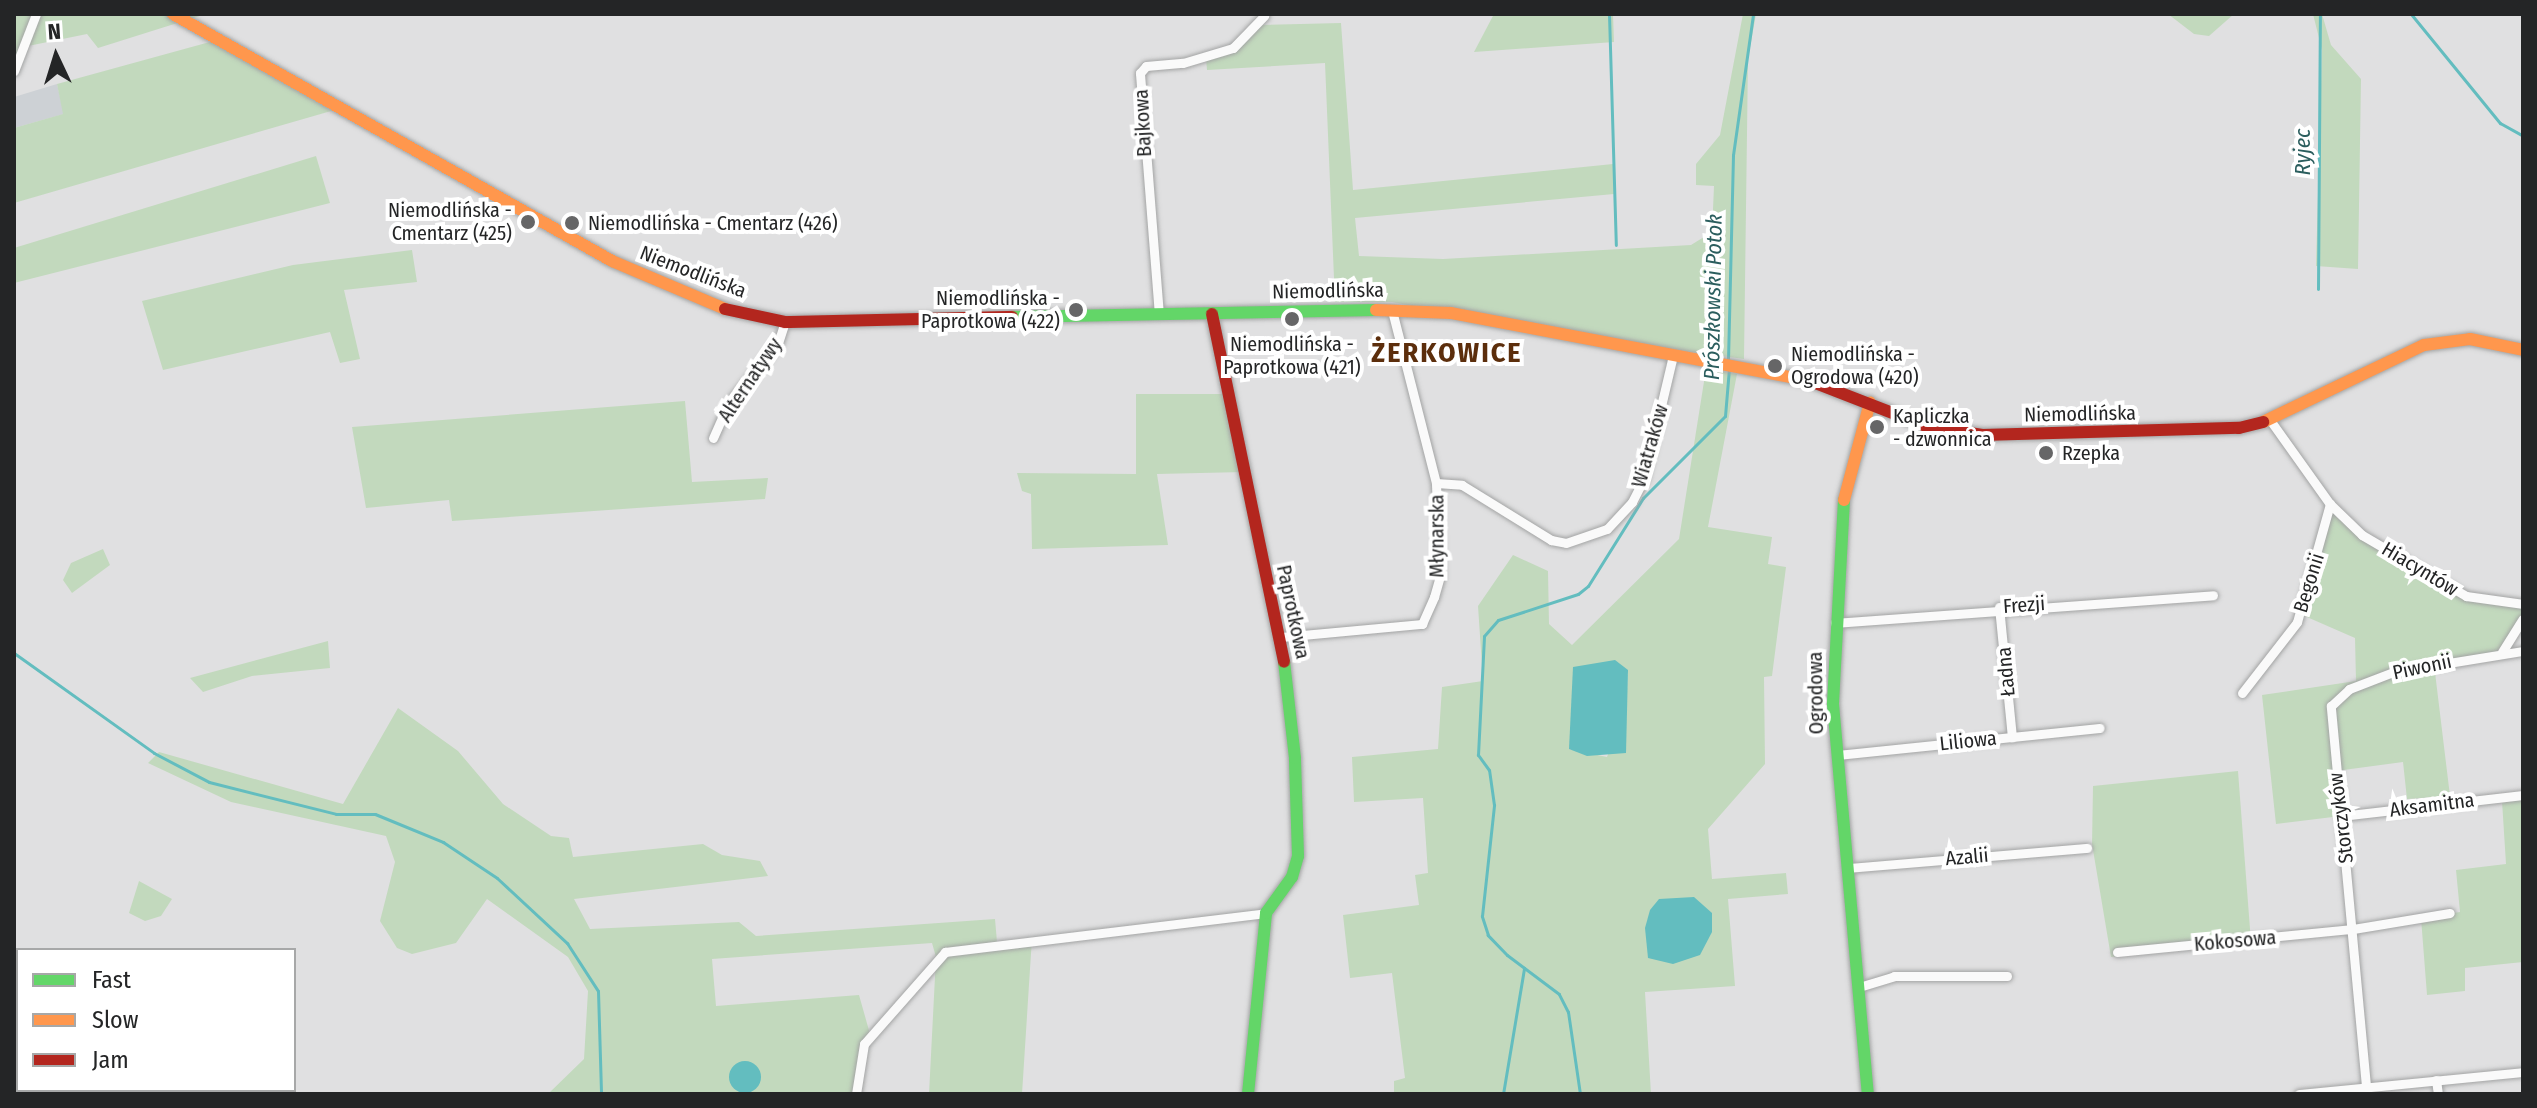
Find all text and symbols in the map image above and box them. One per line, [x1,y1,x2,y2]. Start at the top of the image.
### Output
north arrow [16,16,96,96]
text: N [47,18,62,45]
street label: Bajkowa [1129,88,1157,158]
water label: Ryjec [2290,129,2316,175]
place label: Niemodlińska - Cmentarz (425) [388,198,512,245]
place label: Niemodlińska - Cmentarz (426) [588,211,838,235]
marker: Niemodlińska - Cmentarz (425) [519,213,537,231]
marker: Niemodlińska - Cmentarz (426) [563,214,581,232]
water label: Prószkowski Potok [1698,214,1728,380]
street label: Niemodlińska [636,241,750,303]
street label: Niemodlińska [1272,278,1384,304]
place label: Niemodlińska - Paprotkowa (422) [921,286,1060,333]
marker: Niemodlińska - Paprotkowa (422) [1067,301,1085,319]
marker: Niemodlińska - Paprotkowa (421) [1283,310,1301,328]
place label: Niemodlińska - Paprotkowa (421) [1223,332,1361,379]
street label: Alternatywy [713,333,787,427]
district label: ŻERKOWICE [1371,336,1523,370]
place label: Niemodlińska - Ogrodowa (420) [1791,342,1919,389]
marker: Niemodlińska - Ogrodowa (420) [1766,357,1784,375]
street label: Niemodlińska [2024,401,2136,427]
street label: Wiatraków [1627,402,1673,490]
place label: Kapliczka - dzwonnica [1893,404,1992,451]
marker: Kapliczka - dzwonnica [1868,418,1886,436]
place label: Rzepka [2062,441,2120,465]
marker: Rzepka [2037,444,2055,462]
street label: Młynarska [1425,494,1449,578]
street label: Hiacyntów [2377,537,2463,601]
street label: Begonii [2289,550,2329,616]
street label: Paprotkowa [1271,563,1315,661]
street label: Frezji [2002,592,2046,618]
street label: Ładna [1992,646,2020,698]
street label: Piwonii [2390,649,2454,685]
street label: Ogrodowa [1803,651,1829,735]
street label: Liliowa [1938,726,1998,756]
street label: Storczyków [2324,771,2358,865]
street label: Aksamitna [2388,788,2476,822]
street label: Azalii [1944,843,1990,871]
street label: Kokosowa [2193,925,2277,957]
legend [16,948,296,1092]
text: Fast [92,966,131,994]
text: Slow [92,1006,138,1034]
text: Jam [92,1046,129,1074]

